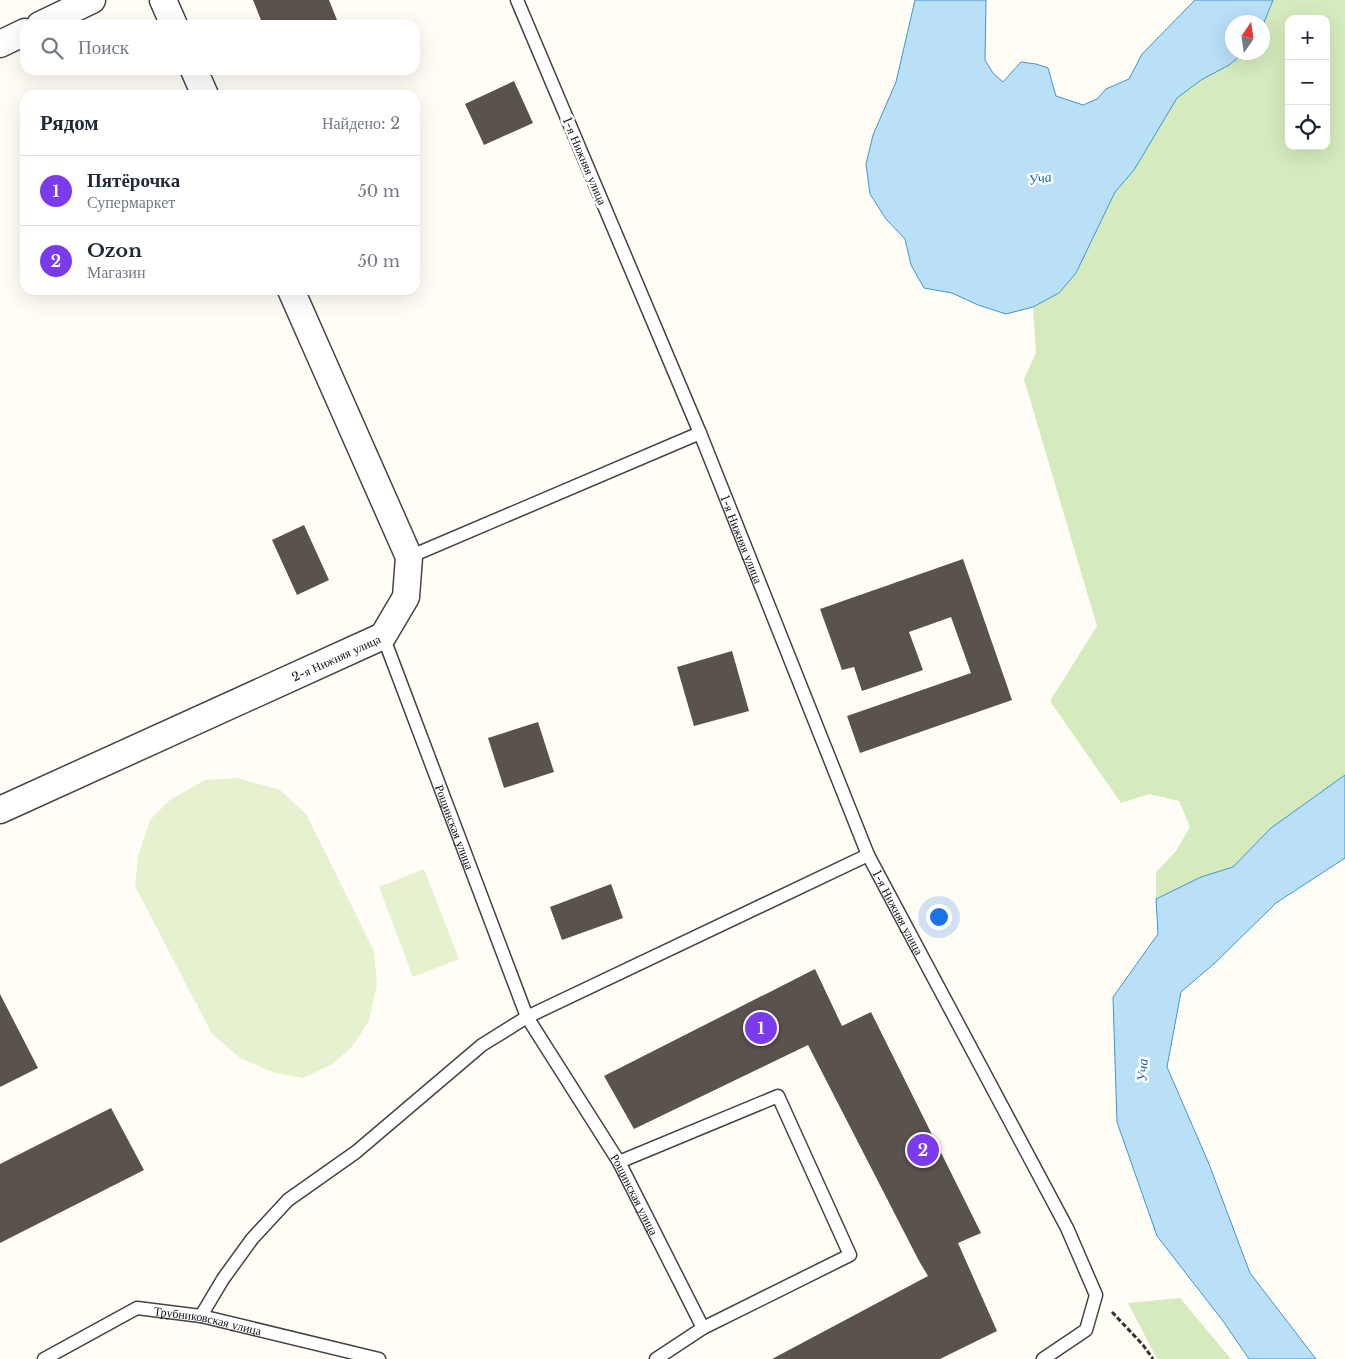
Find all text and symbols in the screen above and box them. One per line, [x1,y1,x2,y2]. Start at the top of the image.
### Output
north arrow [1225,15,1270,60]
map controls [1285,15,1330,150]
button: + [1285,15,1330,60]
search box [20,20,420,75]
icon: search [38,34,66,62]
text: Поиск [78,36,129,59]
button: − [1285,60,1330,105]
button: locate [1285,105,1330,150]
text: Рядом [40,110,99,136]
text: Найдено: 2 [322,113,400,133]
street label: 1-я Нижняя улица [560,115,610,208]
water label: Уча [1027,167,1053,189]
text: Пятёрочка [87,169,180,192]
text: 1 [53,181,59,201]
text: 50 m [358,181,400,201]
text: Супермаркет [87,192,175,212]
text: Ozon [87,239,142,262]
text: 2 [51,251,61,271]
text: 50 m [358,251,400,271]
text: Магазин [87,262,145,282]
street label: 1-я Нижняя улица [718,493,767,586]
street label: 2-я Нижняя улица [289,630,383,684]
street label: Рощинская улица [432,782,478,872]
street label: 1-я Нижняя улица [870,867,928,958]
your location [926,904,952,930]
pin: 1 [745,1009,777,1047]
water label: Уча [1132,1058,1152,1082]
pin: 2 [907,1131,939,1169]
street label: Рощинская улица [608,1151,662,1238]
street label: Трубниковская улица [153,1303,264,1338]

